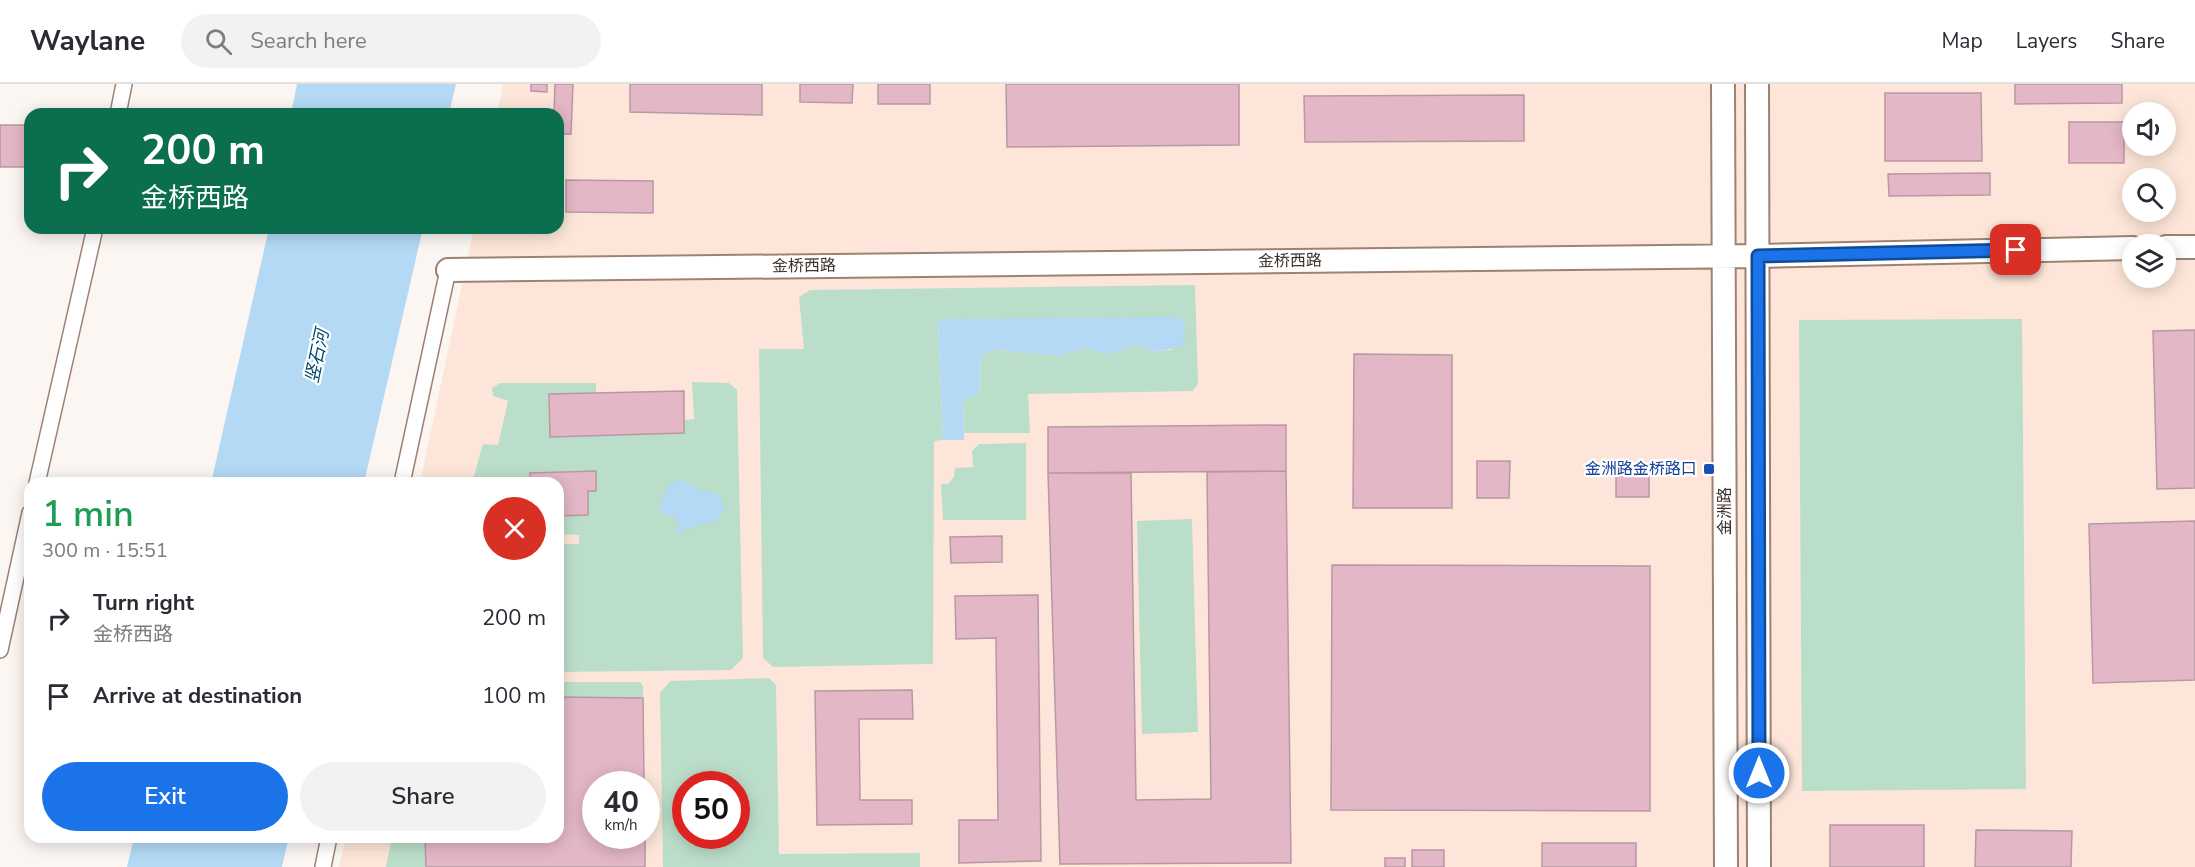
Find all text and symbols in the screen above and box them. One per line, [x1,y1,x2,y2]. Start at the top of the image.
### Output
search box [181,14,601,68]
text: Waylane [30,22,145,60]
icon: search [202,25,235,58]
text: Search here [250,26,367,56]
text: Map [1941,27,1983,55]
text: Layers [2016,27,2077,55]
text: Share [2110,27,2165,55]
map controls [2122,102,2176,288]
button: sound [2122,102,2176,156]
text: 200 m [141,122,265,179]
icon: right [42,132,120,210]
button: search [2122,168,2176,222]
text: 金桥西路 [141,180,249,217]
pin [1990,224,2041,275]
icon: arrive [1999,233,2032,266]
button: layers [2122,234,2176,288]
street label: 金桥西路 [1258,249,1322,273]
street label: 金桥西路 [772,254,836,278]
water label: 竖石河 [300,324,335,385]
place label: 金洲路金桥路口 [1585,458,1697,480]
marker: 金洲路金桥路口 [1702,462,1716,476]
street label: 金洲路 [1714,487,1736,535]
text: 1 min [42,490,134,539]
button: close [483,497,546,560]
text: 300 m · 15:51 [42,537,168,564]
text: Turn right [93,588,194,618]
icon: right [42,602,75,635]
text: 200 m [482,603,546,633]
text: 金桥西路 [93,621,173,648]
icon: arrive [42,680,75,713]
text: Arrive at destination [93,681,302,711]
text: 100 m [482,681,546,711]
position arrow [1727,741,1791,805]
button: Exit [42,762,288,831]
button: Share [300,762,546,831]
speed limit sign: 50 [672,771,750,849]
text: 40 [603,782,639,823]
text: km/h [604,815,638,835]

